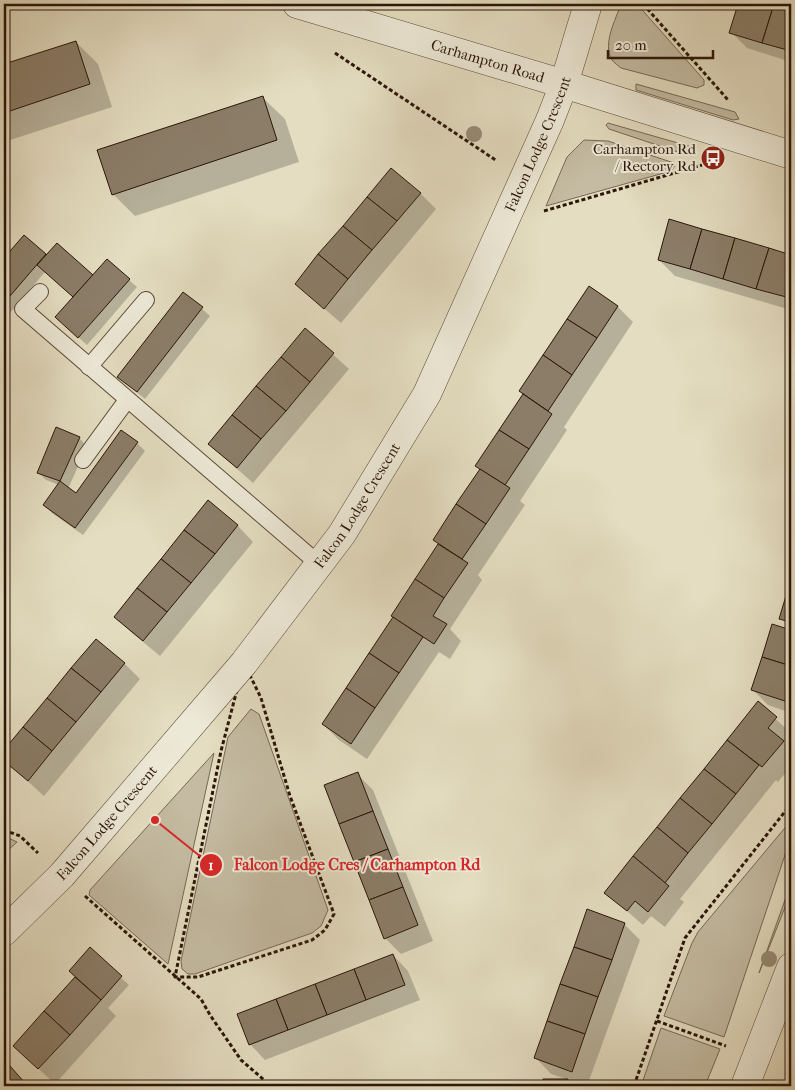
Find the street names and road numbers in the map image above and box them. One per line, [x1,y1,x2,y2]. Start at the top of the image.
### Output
street label: Carhampton Road [429,36,547,87]
street label: Falcon Lodge Crescent [501,74,575,215]
street label: Falcon Lodge Crescent [310,439,405,572]
street label: Falcon Lodge Crescent [53,761,162,884]

